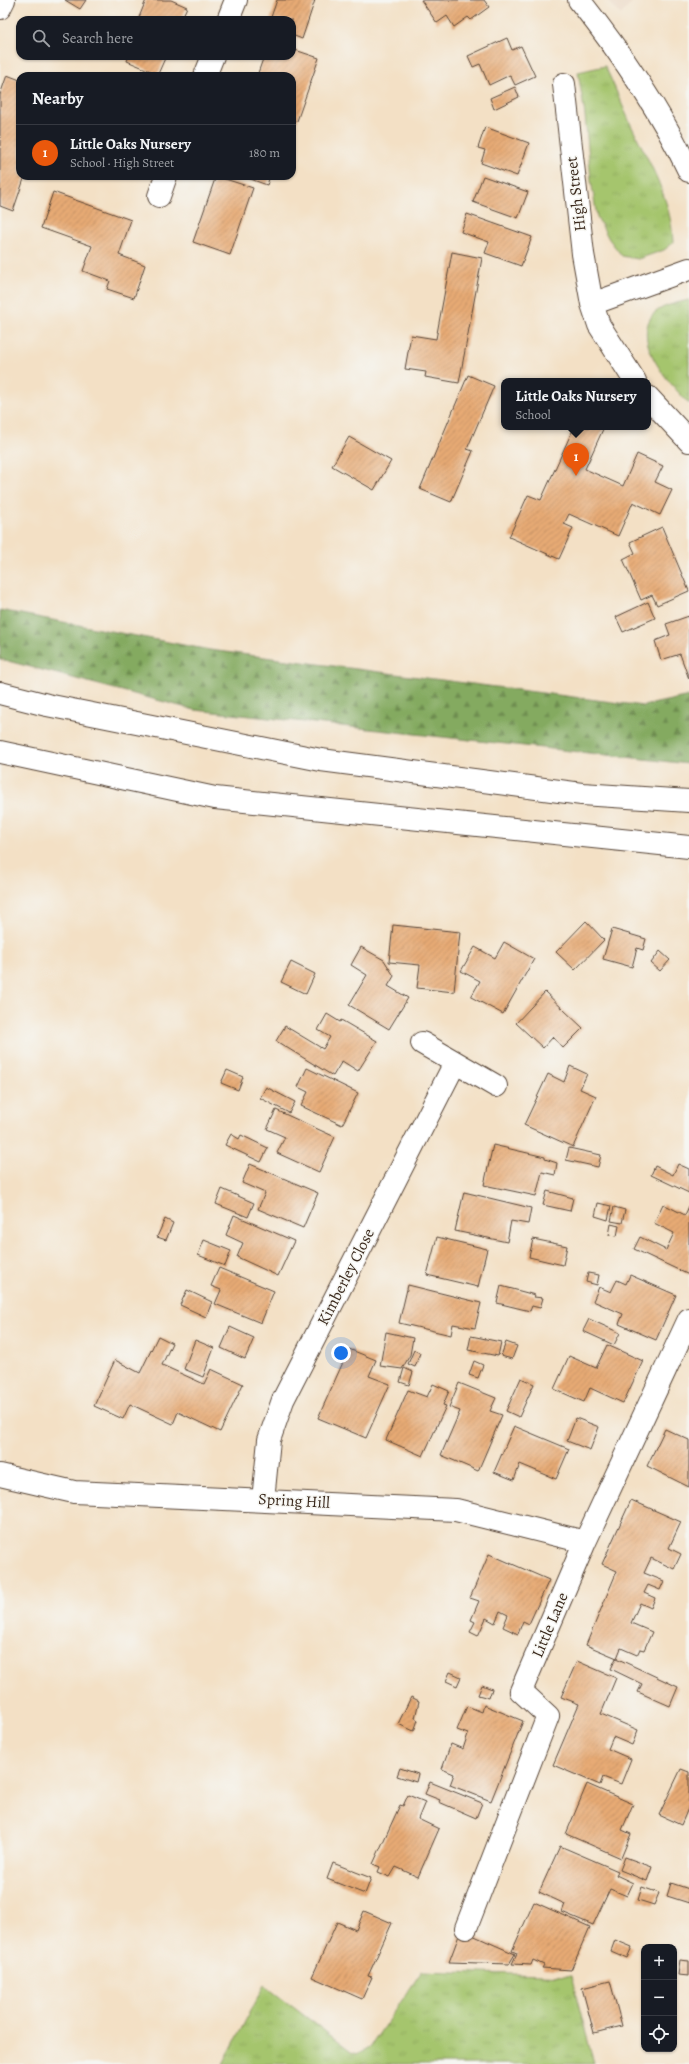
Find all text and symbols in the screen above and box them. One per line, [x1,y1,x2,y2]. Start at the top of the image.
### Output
search box [16,16,296,60]
icon: search [30,27,52,49]
text: Search here [62,28,133,48]
text: Nearby [32,87,83,110]
text: Little Oaks Nursery [70,134,191,154]
text: 1 [43,144,47,161]
text: 180 m [249,144,280,161]
text: School · High Street [70,154,174,171]
street label: High Street [560,155,592,233]
popup [501,378,651,430]
text: Little Oaks Nursery [515,386,637,406]
text: School [515,406,551,423]
pin: 1 [563,443,589,476]
street label: Kimberley Close [312,1225,380,1329]
your location [331,1343,351,1363]
street label: Spring Hill [258,1488,330,1514]
street label: Little Lane [526,1589,574,1661]
map controls [641,1944,677,2052]
button: + [641,1944,677,1980]
button: − [641,1980,677,2016]
button: locate [641,2016,677,2052]

